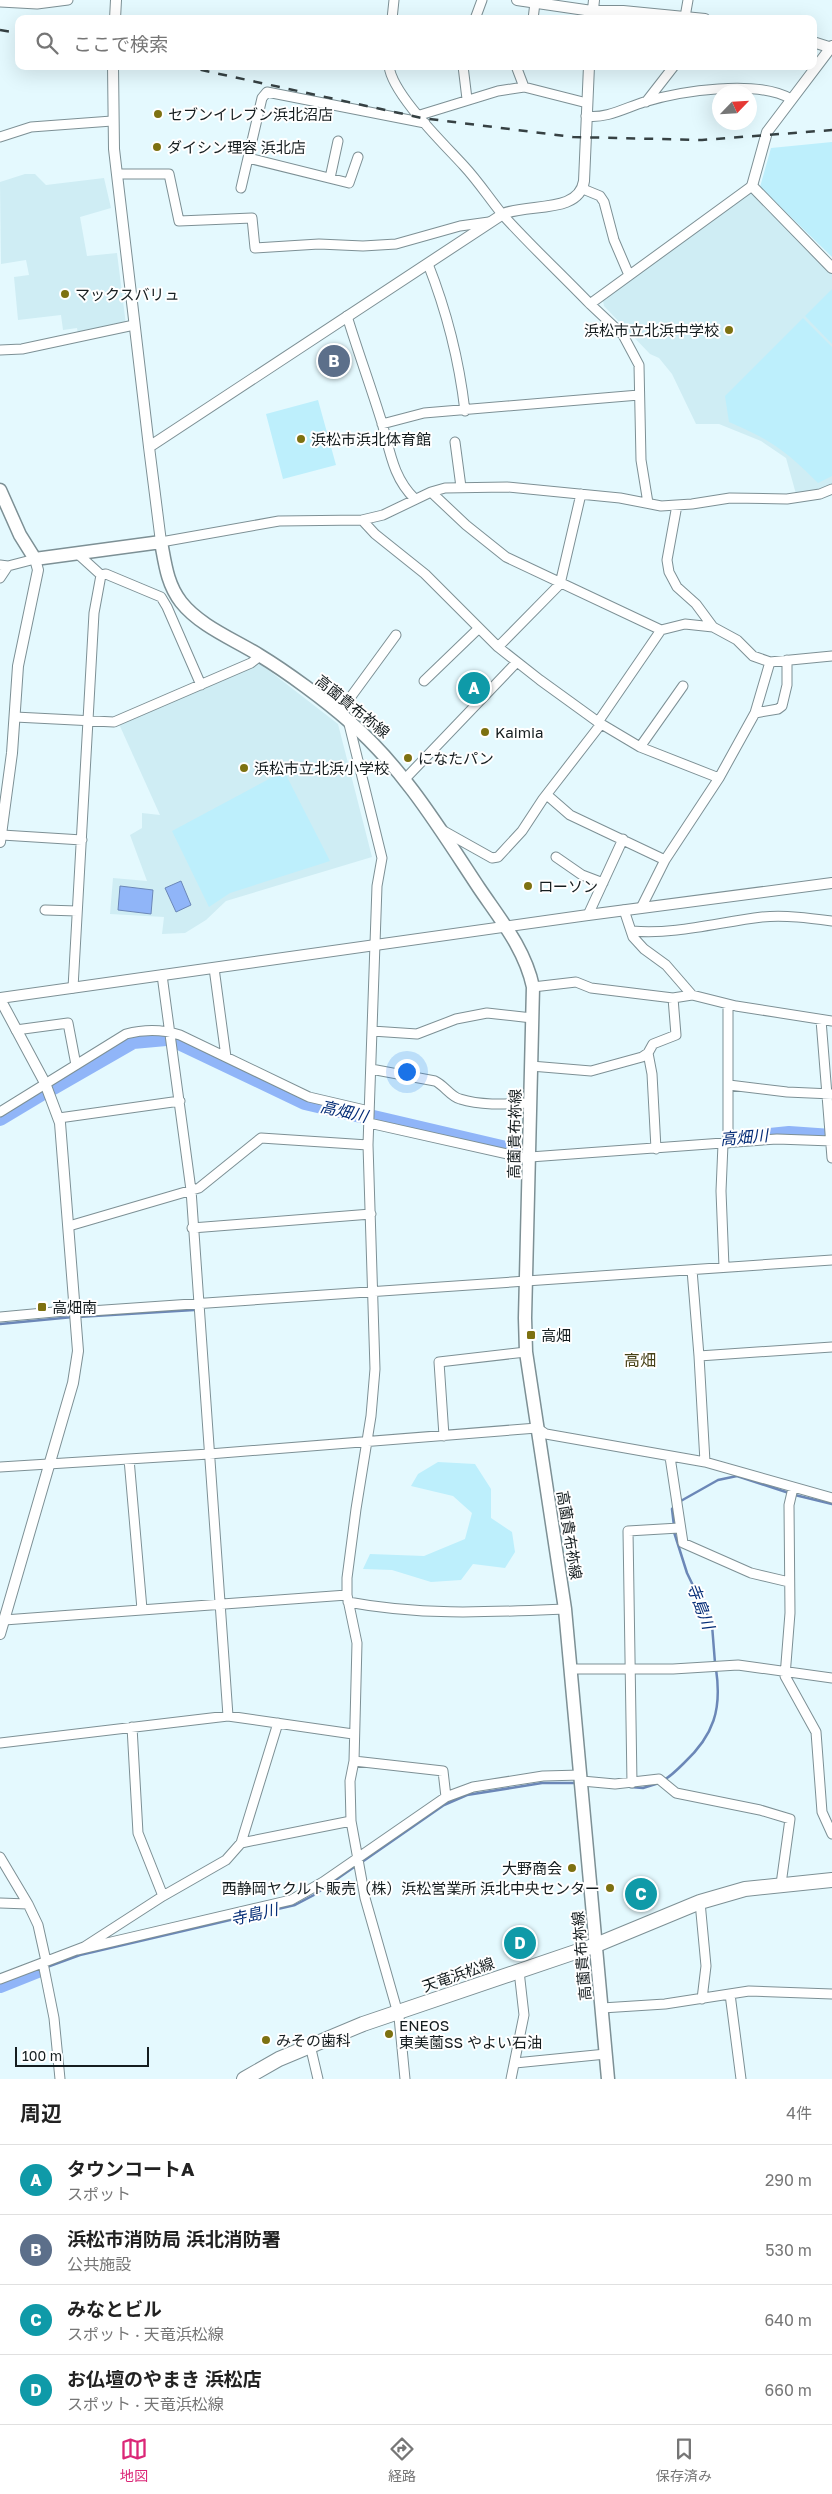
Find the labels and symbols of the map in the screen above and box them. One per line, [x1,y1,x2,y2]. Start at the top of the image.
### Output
north arrow [712,85,757,130]
place label: セブンイレブン浜北沼店 [168,105,333,123]
marker: セブンイレブン浜北沼店 [152,108,164,120]
place label: ダイシン理容 浜北店 [167,138,306,156]
marker: ダイシン理容 浜北店 [151,141,163,153]
place label: マックスバリュ [75,285,180,303]
marker: マックスバリュ [59,288,71,300]
place label: 浜松市立北浜中学校 [584,321,719,339]
marker: 浜松市立北浜中学校 [723,324,735,336]
pin: B [318,342,350,380]
place label: 浜松市浜北体育館 [311,430,431,448]
marker: 浜松市浜北体育館 [295,433,307,445]
pin: A [458,669,490,707]
street label: 高薗貴布祢線 [312,671,394,741]
place label: Kaimia [495,723,543,741]
marker: Kaimia [479,726,491,738]
place label: になたパン [418,749,494,767]
marker: になたパン [402,752,414,764]
place label: 浜松市立北浜小学校 [254,759,389,777]
marker: 浜松市立北浜小学校 [238,762,250,774]
place label: ローソン [538,877,598,895]
marker: ローソン [522,880,534,892]
your location [394,1059,420,1085]
street label: 高薗貴布祢線 [504,1089,524,1179]
water label: 高畑川 [318,1096,372,1127]
water label: 高畑川 [719,1125,771,1149]
place label: 高畑南 [52,1298,97,1316]
marker: 高畑南 [36,1301,48,1313]
place label: 高畑 [541,1326,571,1344]
marker: 高畑 [525,1329,537,1341]
district label: 高畑 [624,1350,656,1370]
street label: 高薗貴布祢線 [554,1489,586,1581]
water label: 寺島川 [683,1580,720,1634]
place label: 大野商会 [502,1859,562,1877]
marker: 大野商会 [566,1862,578,1874]
pin: C [625,1875,657,1913]
place label: 西静岡ヤクルト販売（株）浜松営業所 浜北中央センター [222,1879,600,1897]
marker: 西静岡ヤクルト販売（株）浜松営業所 浜北中央センター [604,1882,616,1894]
water label: 寺島川 [228,1898,282,1929]
street label: 高薗貴布祢線 [568,1910,594,2002]
pin: D [504,1924,536,1962]
street label: 天竜浜松線 [420,1953,496,1995]
place label: ENEOS 東美薗SS やよい石油 [399,2016,542,2051]
marker: ENEOS 東美薗SS やよい石油 [383,2028,395,2040]
place label: みその歯科 [276,2031,351,2049]
marker: みその歯科 [260,2034,272,2046]
scale bar [15,2044,149,2067]

